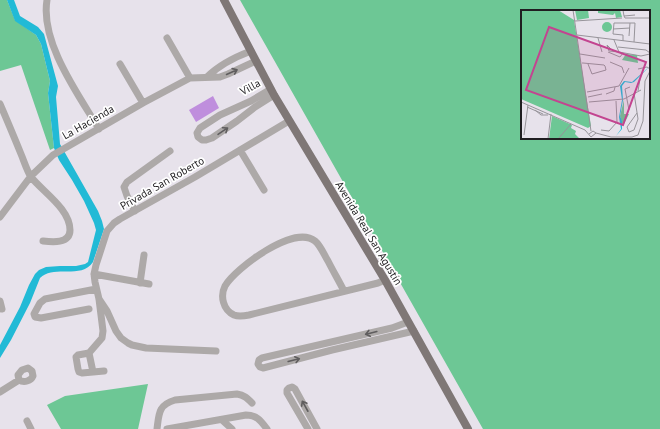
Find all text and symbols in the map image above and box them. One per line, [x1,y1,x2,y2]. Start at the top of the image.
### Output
inset map [521,10,650,139]
one-way arrow [226,68,238,75]
street label: Villa [237,76,263,99]
street label: La Hacienda [60,102,116,142]
one-way arrow [217,127,228,135]
street label: Privada San Roberto [117,153,207,213]
street label: Avenida Real San Agustín [332,179,406,287]
one-way arrow [365,329,378,337]
one-way arrow [287,356,300,363]
one-way arrow [300,400,308,412]

